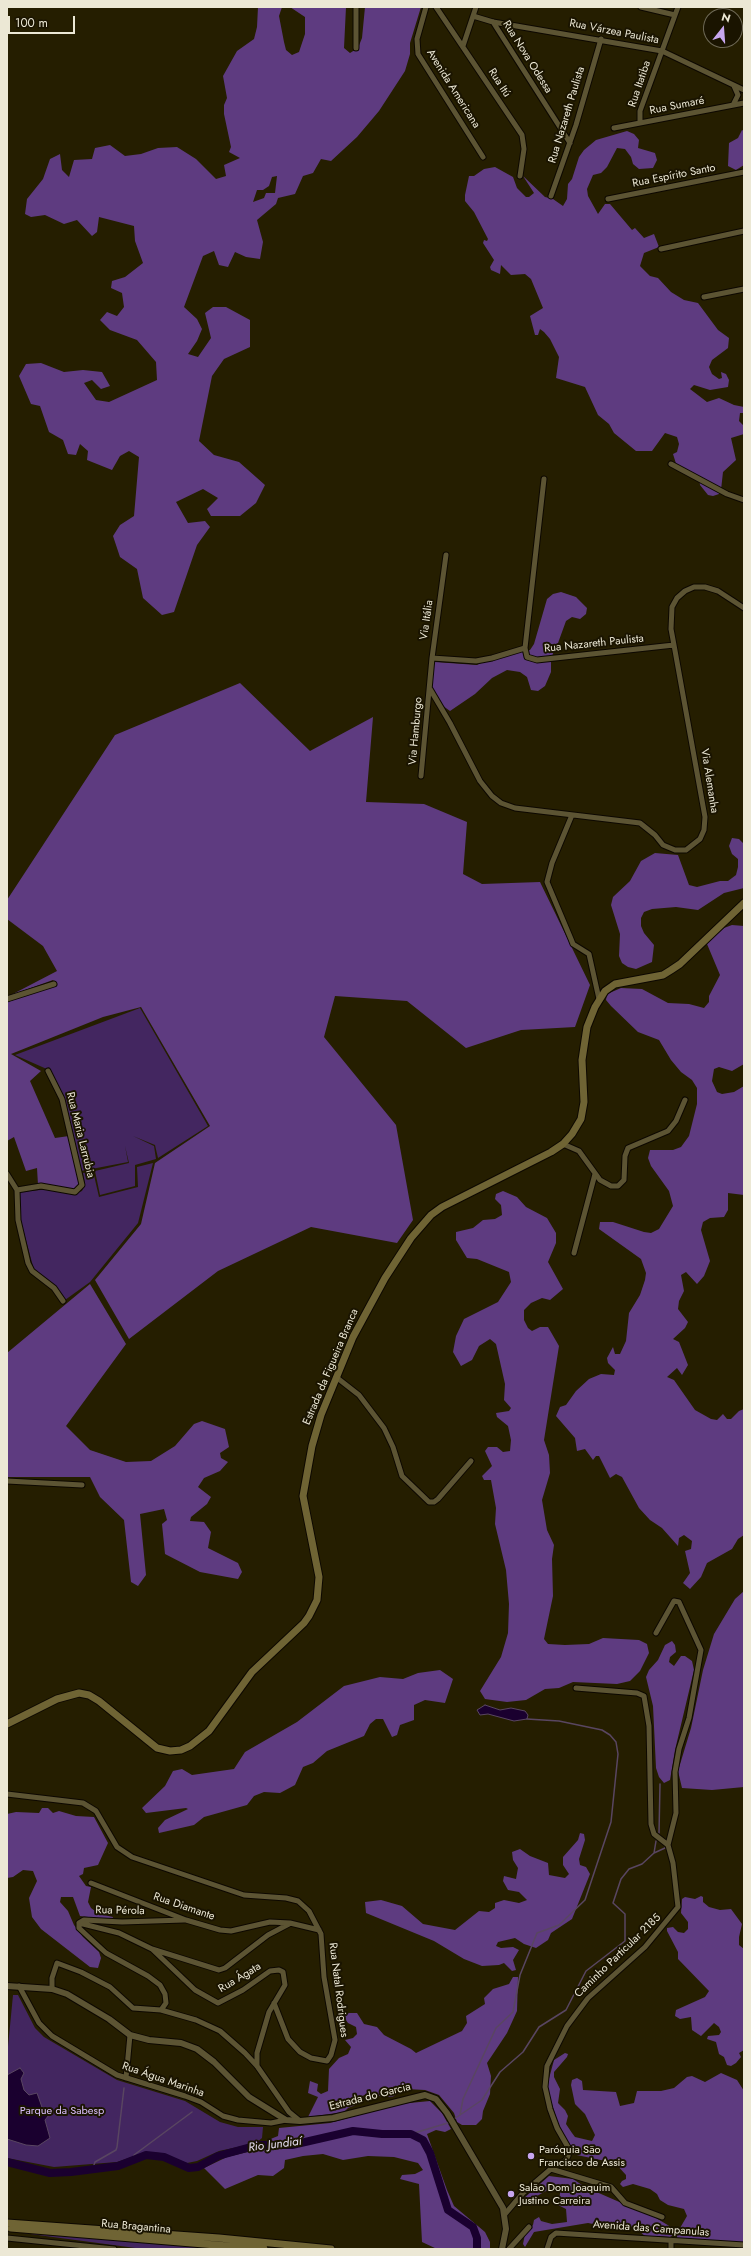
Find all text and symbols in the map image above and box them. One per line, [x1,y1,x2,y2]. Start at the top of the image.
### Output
scale bar [10,8,77,34]
north arrow [703,8,743,48]
text: N [720,9,733,26]
text: 100 m [15,14,48,32]
street label: Rua Várzea Paulista [568,17,660,47]
street label: Rua Nova Odessa [499,18,555,96]
street label: Avenida Americana [423,47,483,131]
street label: Rua Itatiba [626,59,654,109]
street label: Rua Nazareth Paulista [546,65,588,165]
street label: Rua Itú [485,66,513,100]
street label: Rua Sumaré [649,94,705,118]
street label: Rua Espírito Santo [631,161,717,191]
street label: Via Itália [418,599,436,641]
street label: Rua Nazareth Paulista [543,632,645,656]
street label: Via Hamburgo [406,696,426,766]
street label: Via Alemanha [697,748,721,814]
street label: Rua Maria Larrubia [63,1091,97,1179]
street label: Estrada da Figueira Branca [301,1307,361,1427]
street label: Rua Diamante [152,1890,216,1924]
street label: Rua Pérola [95,1904,145,1918]
street label: Caminho Particular 2185 [572,1911,664,2001]
street label: Rua Natal Rodrigues [326,1942,350,2038]
street label: Rua Ágata [216,1960,264,1996]
street label: Rua Água Marinha [120,2060,206,2100]
street label: Estrada do Garcia [328,2081,412,2113]
park label: Parque da Sabesp [20,2104,104,2118]
water label: Rio Jundiaí [247,2135,303,2155]
place label: Paróquia São Francisco de Assis [539,2143,625,2169]
marker: Paróquia São Francisco de Assis [526,2151,536,2161]
place label: Salão Dom Joaquim Justino Carreira [519,2181,610,2207]
marker: Salão Dom Joaquim Justino Carreira [506,2189,516,2199]
street label: Rua Bragantina [101,2217,171,2237]
street label: Avenida das Campanulas [592,2218,710,2240]

